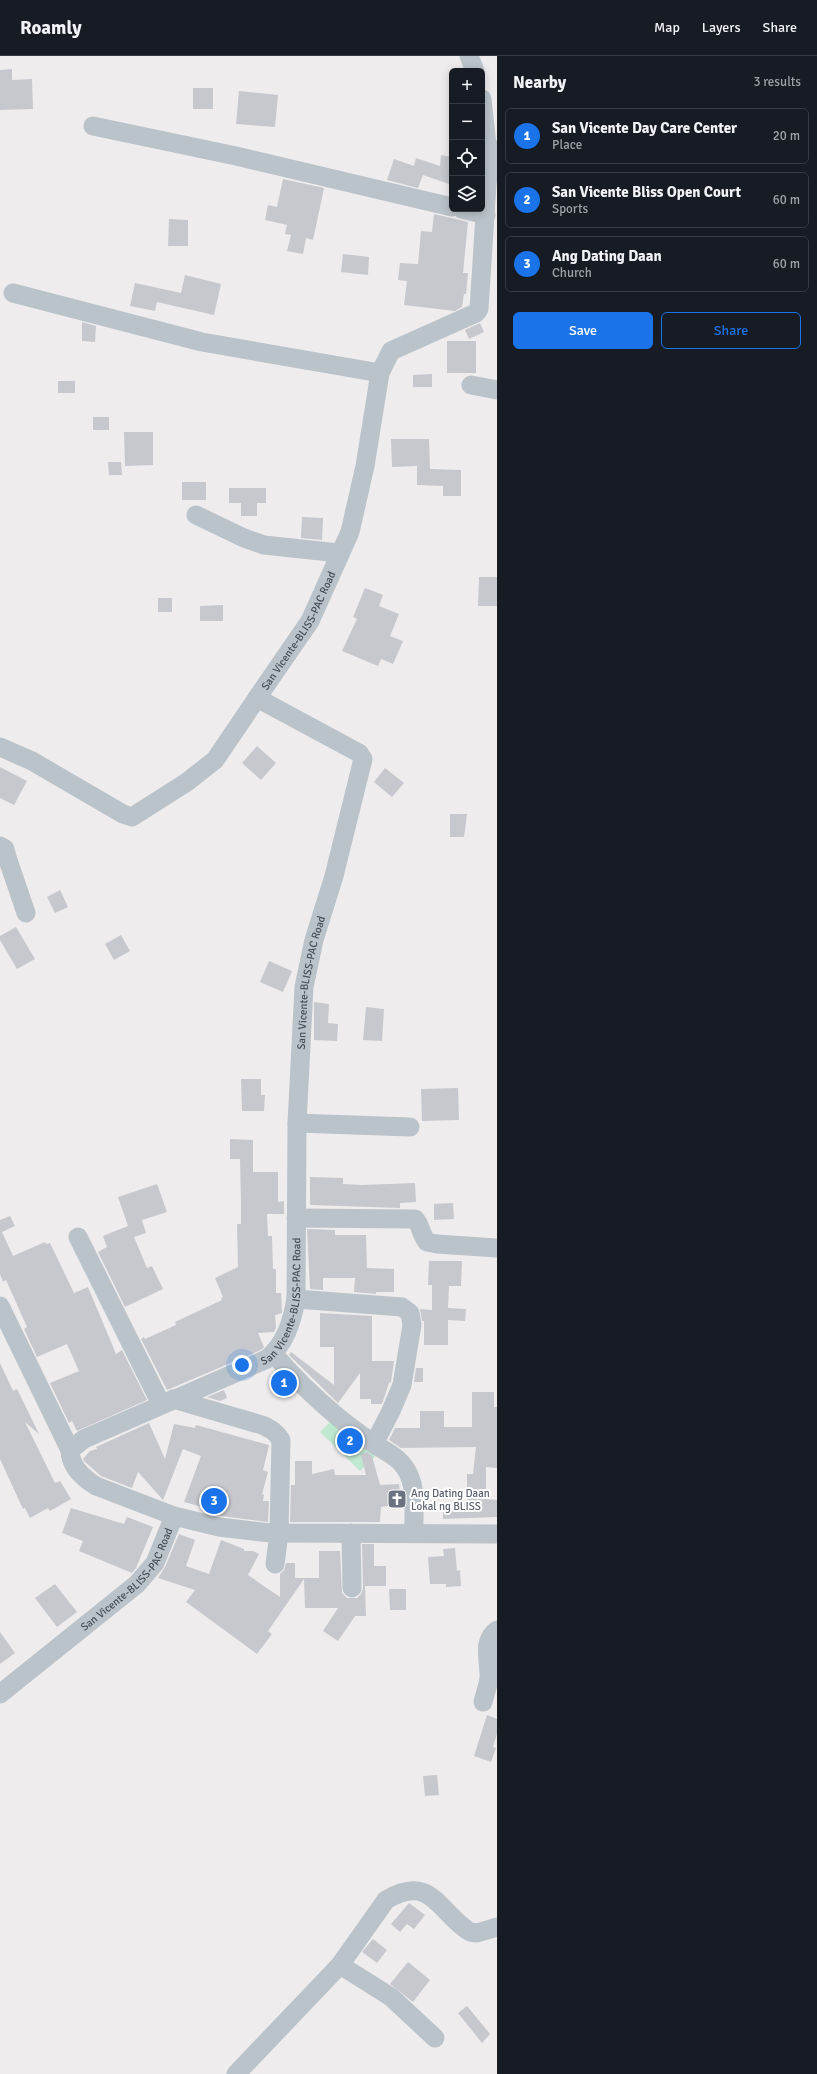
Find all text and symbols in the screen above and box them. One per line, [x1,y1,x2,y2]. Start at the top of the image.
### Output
text: Roamly [20,16,82,40]
text: Map [654,19,680,36]
text: Layers [702,19,741,36]
text: Share [763,19,797,36]
map controls [449,68,485,212]
button: + [449,68,485,104]
text: Nearby [513,72,566,93]
text: 3 results [753,74,801,90]
button: − [449,104,485,140]
text: San Vicente Day Care Center [552,119,737,137]
text: 1 [523,128,531,144]
text: 20 m [773,128,800,144]
text: Place [552,137,582,153]
button: locate [449,140,485,176]
button: layers [449,176,485,212]
text: San Vicente Bliss Open Court [552,183,741,201]
text: 2 [523,192,531,208]
text: 60 m [773,192,800,208]
text: Sports [552,201,588,217]
text: Ang Dating Daan [552,247,662,265]
text: 3 [523,256,531,272]
text: 60 m [773,256,800,272]
text: Church [552,265,592,281]
button: Save [513,312,653,349]
button: Share [661,312,801,349]
street label: San Vicente-BLISS-PAC Road [258,569,338,692]
street label: San Vicente-BLISS-PAC Road [294,914,328,1050]
street label: San Vicente-BLISS-PAC Road [259,1238,303,1368]
your location [232,1355,252,1375]
pin: 1 [271,1368,297,1398]
pin: 2 [337,1426,363,1456]
pin: 3 [201,1486,227,1516]
place label: Ang Dating Daan Lokal ng BLISS [411,1487,490,1513]
church icon: Ang Dating Daan Lokal ng BLISS [386,1488,408,1510]
street label: San Vicente-BLISS-PAC Road [78,1526,175,1633]

